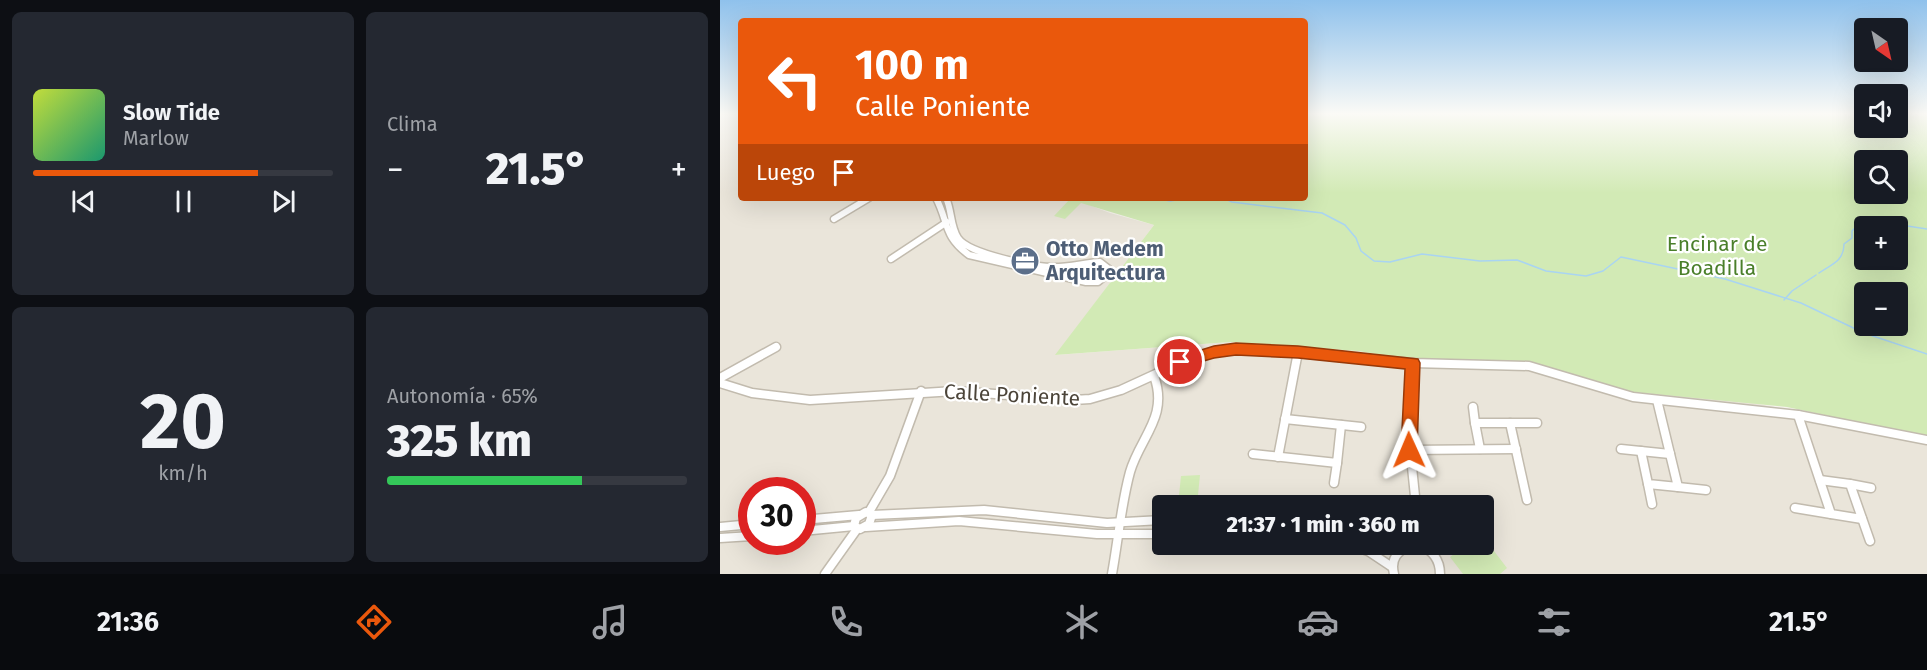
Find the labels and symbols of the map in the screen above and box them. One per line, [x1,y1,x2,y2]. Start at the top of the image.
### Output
north arrow [1854,18,1908,72]
park label: Encinar de Boadilla [1667,231,1767,281]
place label: Otto Medem Arquitectura [1045,236,1165,286]
office icon: Otto Medem Arquitectura [1009,245,1041,277]
pin [1154,336,1205,387]
street label: Calle Poniente [943,378,1081,412]
position arrow [1377,418,1441,482]
speed limit sign: 30 [738,477,816,555]

